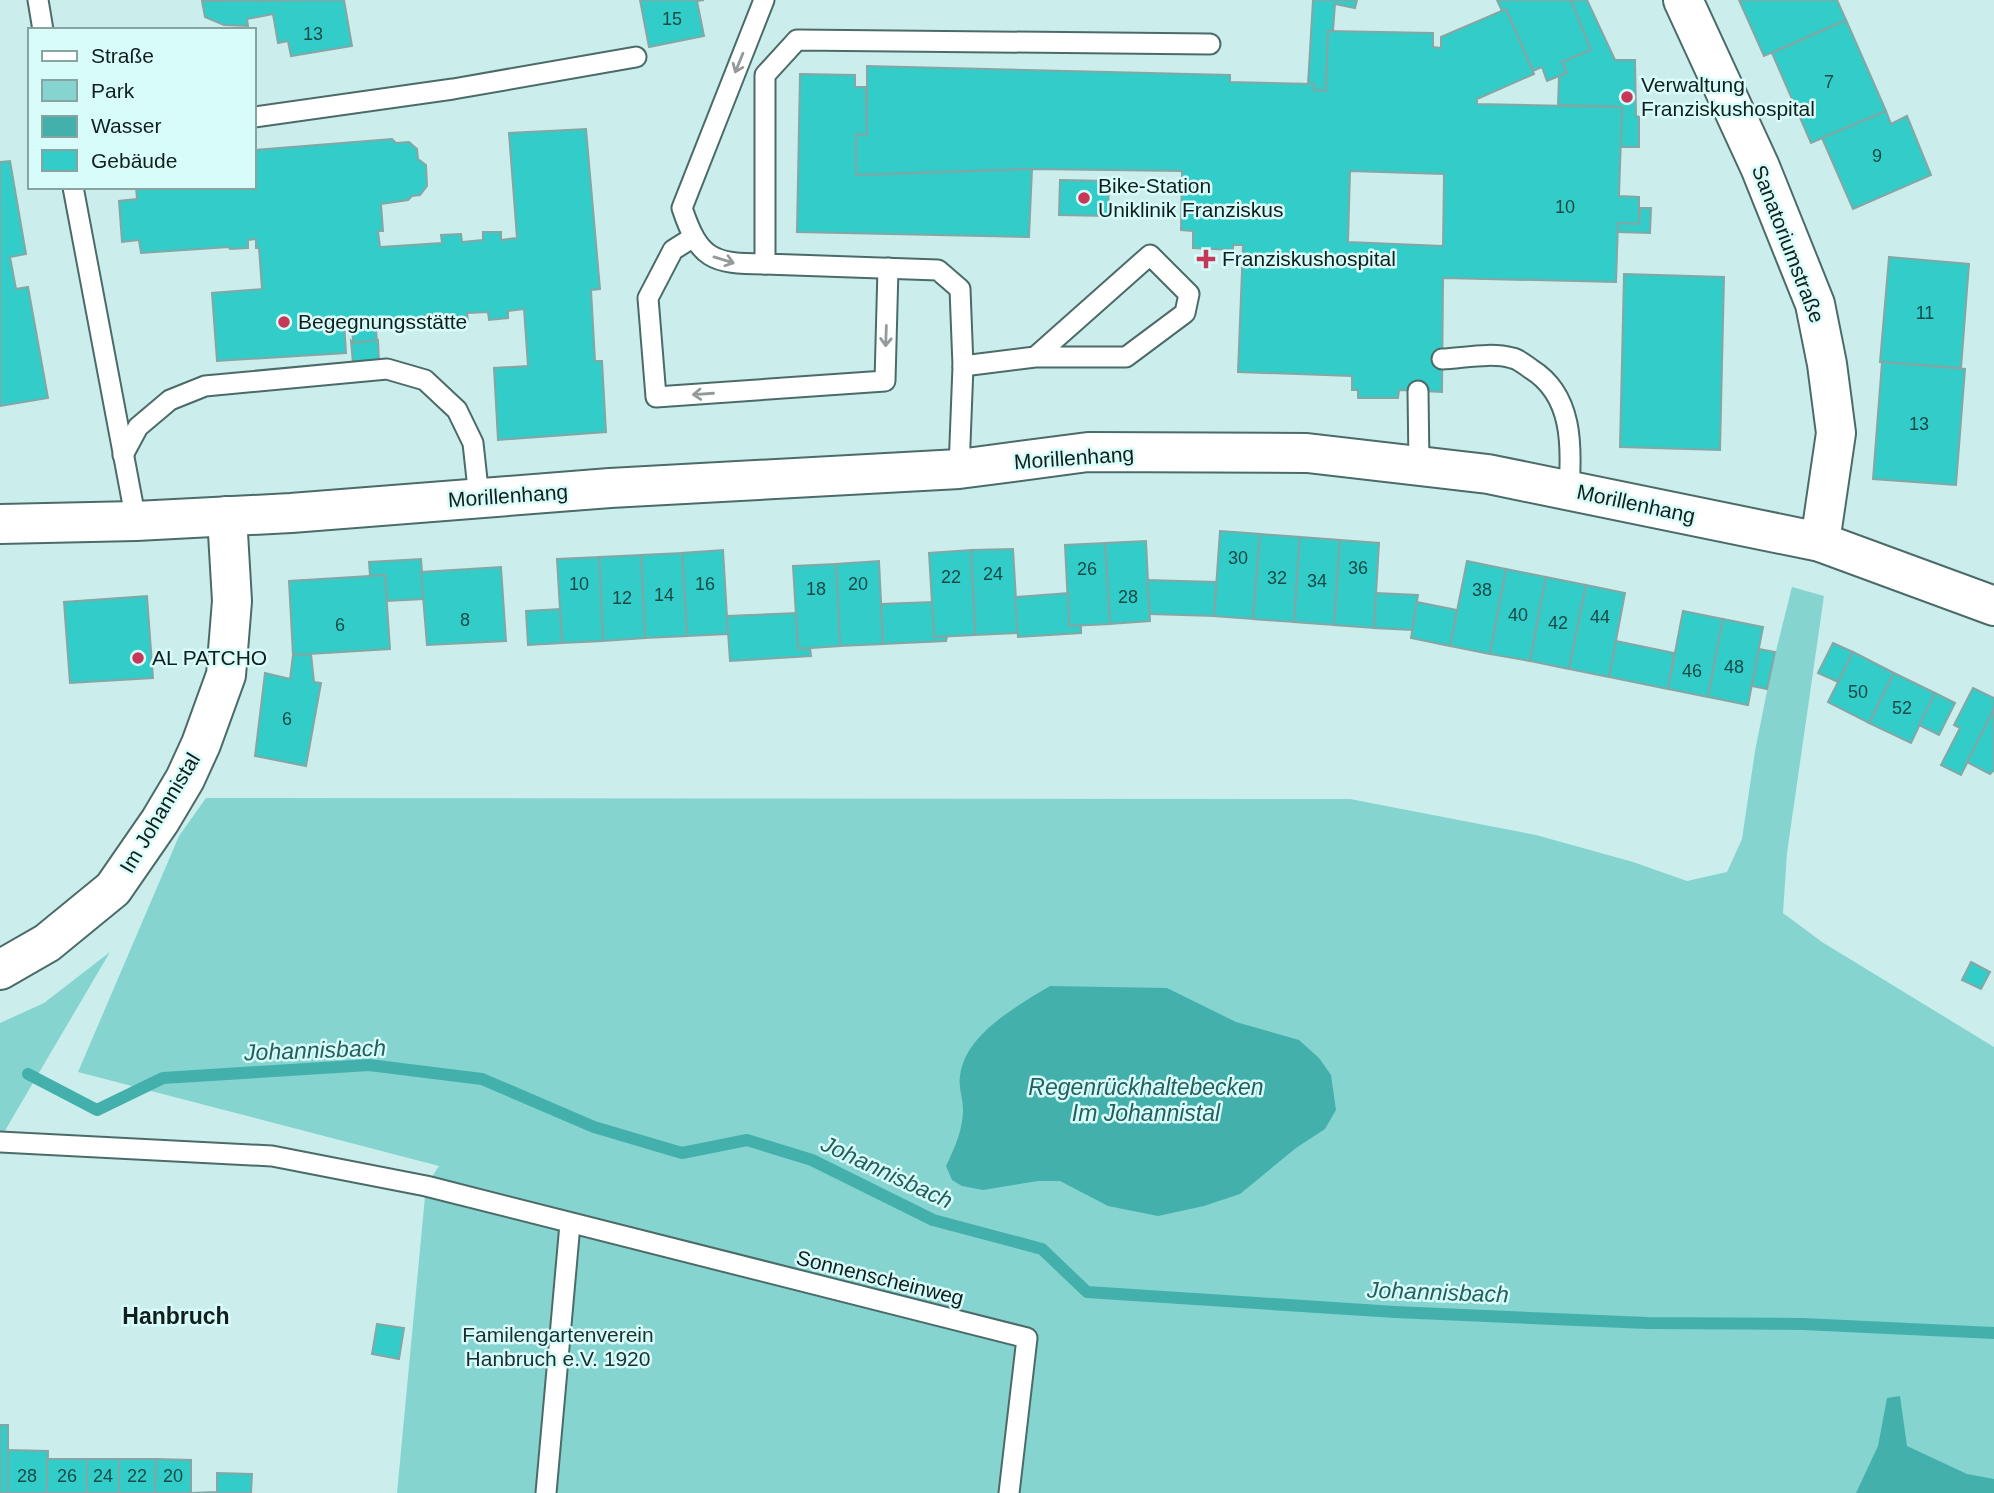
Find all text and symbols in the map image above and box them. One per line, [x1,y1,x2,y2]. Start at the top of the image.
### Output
house number: 15 [662,9,682,29]
house number: 13 [303,24,323,44]
legend [28,28,256,189]
text: Straße [91,44,154,67]
one-way arrow [732,52,745,74]
house number: 7 [1824,72,1834,92]
place label: Verwaltung Franziskushospital [1641,73,1815,120]
text: Park [91,79,135,102]
marker: Verwaltung Franziskushospital [1619,89,1635,105]
text: Wasser [91,114,161,137]
house number: 9 [1872,146,1882,166]
text: Gebäude [91,149,177,172]
street label: Sanatoriumstraße [1748,162,1829,326]
place label: Bike-Station Uniklinik Franziskus [1098,174,1284,221]
marker: Bike-Station Uniklinik Franziskus [1076,190,1092,206]
house number: 10 [1555,197,1575,217]
place label: Franziskushospital [1222,247,1396,270]
marker: Franziskushospital [1196,249,1216,269]
one-way arrow [713,255,735,268]
house number: 11 [1916,303,1934,323]
place label: Begegnungsstätte [298,310,467,333]
marker: Begegnungsstätte [276,314,292,330]
one-way arrow [880,324,893,347]
one-way arrow [693,388,715,401]
house number: 13 [1909,414,1929,434]
street label: Morillenhang [1013,442,1135,473]
street label: Morillenhang [447,480,569,511]
street label: Morillenhang [1575,480,1697,527]
house number: 30 [1228,548,1248,568]
house number: 36 [1348,558,1368,578]
house number: 26 [1077,559,1097,579]
house number: 24 [983,564,1003,584]
house number: 22 [941,567,961,587]
house number: 32 [1267,568,1287,588]
house number: 34 [1307,571,1327,591]
house number: 10 [569,574,589,594]
house number: 16 [695,574,715,594]
house number: 20 [848,574,868,594]
house number: 18 [806,579,826,599]
house number: 38 [1472,580,1492,600]
house number: 14 [654,585,674,605]
house number: 28 [1118,587,1138,607]
house number: 12 [612,588,632,608]
house number: 40 [1508,605,1528,625]
house number: 44 [1590,607,1610,627]
house number: 8 [460,610,470,630]
house number: 42 [1548,613,1568,633]
house number: 6 [335,615,345,635]
place label: AL PATCHO [152,646,267,669]
marker: AL PATCHO [130,650,146,666]
house number: 48 [1724,657,1744,677]
house number: 46 [1682,661,1702,681]
house number: 50 [1848,682,1868,702]
house number: 52 [1892,698,1912,718]
house number: 6 [282,709,292,729]
street label: Im Johannistal [115,749,204,877]
water label: Johannisbach [243,1035,386,1066]
water label: Regenrückhaltebecken Im Johannistal [1028,1074,1264,1126]
water label: Johannisbach [816,1130,957,1214]
street label: Sonnenscheinweg [794,1246,966,1309]
water label: Johannisbach [1366,1276,1509,1307]
district label: Hanbruch [122,1303,230,1329]
park label: Familengartenverein Hanbruch e.V. 1920 [462,1323,654,1370]
house number: 28 [17,1466,37,1486]
house number: 26 [57,1466,77,1486]
house number: 24 [93,1466,113,1486]
house number: 22 [127,1466,147,1486]
house number: 20 [163,1466,183,1486]

